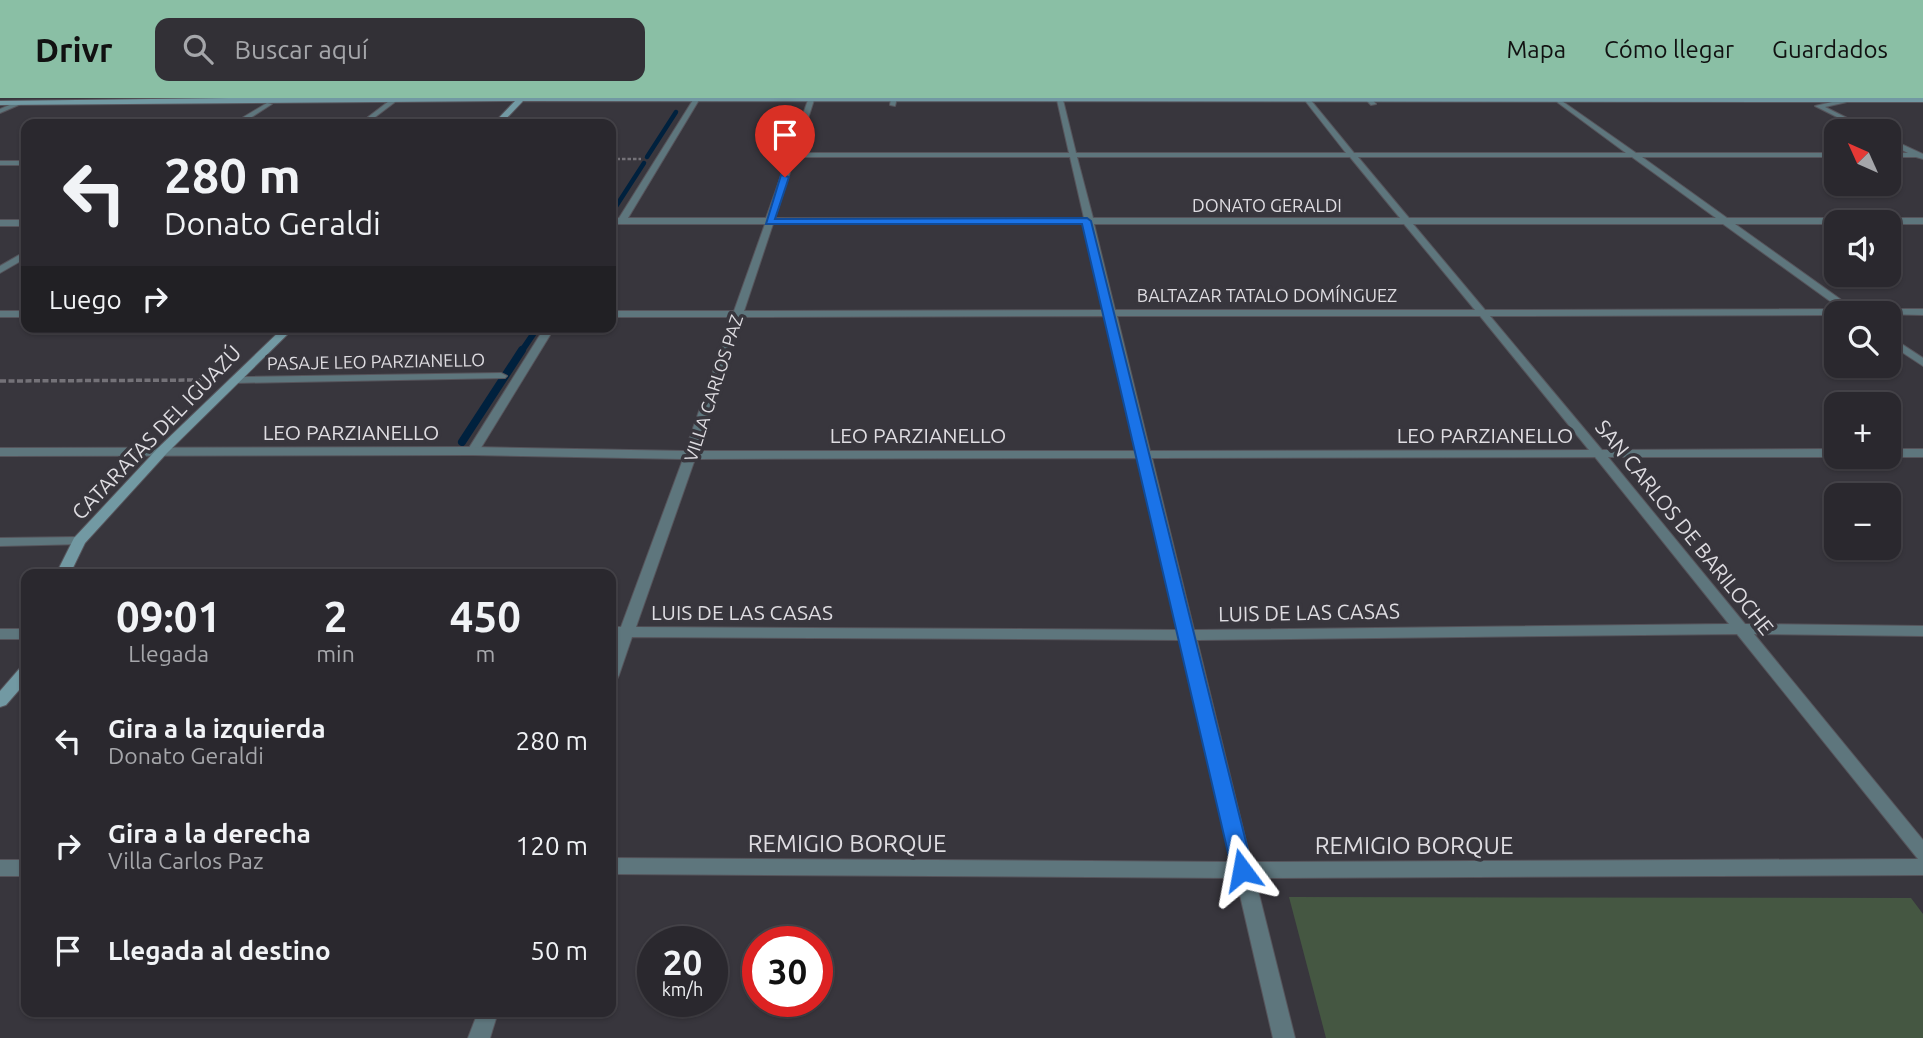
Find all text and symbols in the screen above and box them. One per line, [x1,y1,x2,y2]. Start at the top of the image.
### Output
search box [155,18,645,81]
icon: search [179,30,217,68]
text: Drivr [35,31,113,68]
text: Buscar aquí [235,35,368,64]
text: Mapa [1506,36,1566,63]
text: Cómo llegar [1604,36,1734,63]
text: Guardados [1772,36,1888,63]
pin [755,105,815,177]
icon: arrive [766,116,804,154]
north arrow [1824,119,1900,196]
map controls [1824,119,1901,560]
icon: left [49,147,140,238]
text: 280 m [164,147,301,202]
street label: DONATO GERALDI [1192,195,1342,215]
text: Donato Geraldi [164,205,381,241]
button: sound [1824,210,1901,287]
icon: right [136,280,174,318]
street label: BALTAZAR TATALO DOMÍNGUEZ [1137,284,1397,305]
text: Luego [49,285,122,314]
button: search [1824,301,1901,378]
street label: VILLA CARLOS PAZ [680,312,746,464]
street label: CATARATAS DEL IGUAZÚ [67,340,245,524]
street label: PASAJE LEO PARZIANELLO [267,349,485,373]
button: + [1824,392,1901,469]
street label: SAN CARLOS DE BARILOCHE [1591,415,1779,639]
street label: LEO PARZIANELLO [263,420,439,444]
street label: LEO PARZIANELLO [830,423,1006,447]
street label: LEO PARZIANELLO [1397,423,1573,447]
button: − [1824,483,1901,560]
text: 09:01 [116,593,221,640]
text: 2 [324,593,347,640]
text: 450 [450,593,521,640]
street label: LUIS DE LAS CASAS [1218,598,1400,626]
street label: LUIS DE LAS CASAS [651,600,833,624]
text: Llegada [128,641,209,666]
text: min [316,641,355,666]
text: m [475,641,495,666]
text: Gira a la izquierda [108,714,326,743]
icon: left [49,722,87,760]
text: 280 m [516,726,588,755]
text: Donato Geraldi [108,743,264,768]
text: Gira a la derecha [108,819,311,848]
icon: right [49,827,87,865]
street label: REMIGIO BORQUE [748,830,946,857]
text: 120 m [516,831,588,860]
street label: REMIGIO BORQUE [1315,832,1513,859]
position arrow [1205,833,1279,907]
text: Villa Carlos Paz [108,848,263,873]
speed limit sign: 30 [742,926,833,1017]
icon: arrive [49,932,87,970]
text: Llegada al destino [108,936,331,965]
text: 50 m [530,936,588,965]
text: 20 [663,942,702,982]
text: km/h [662,979,703,999]

